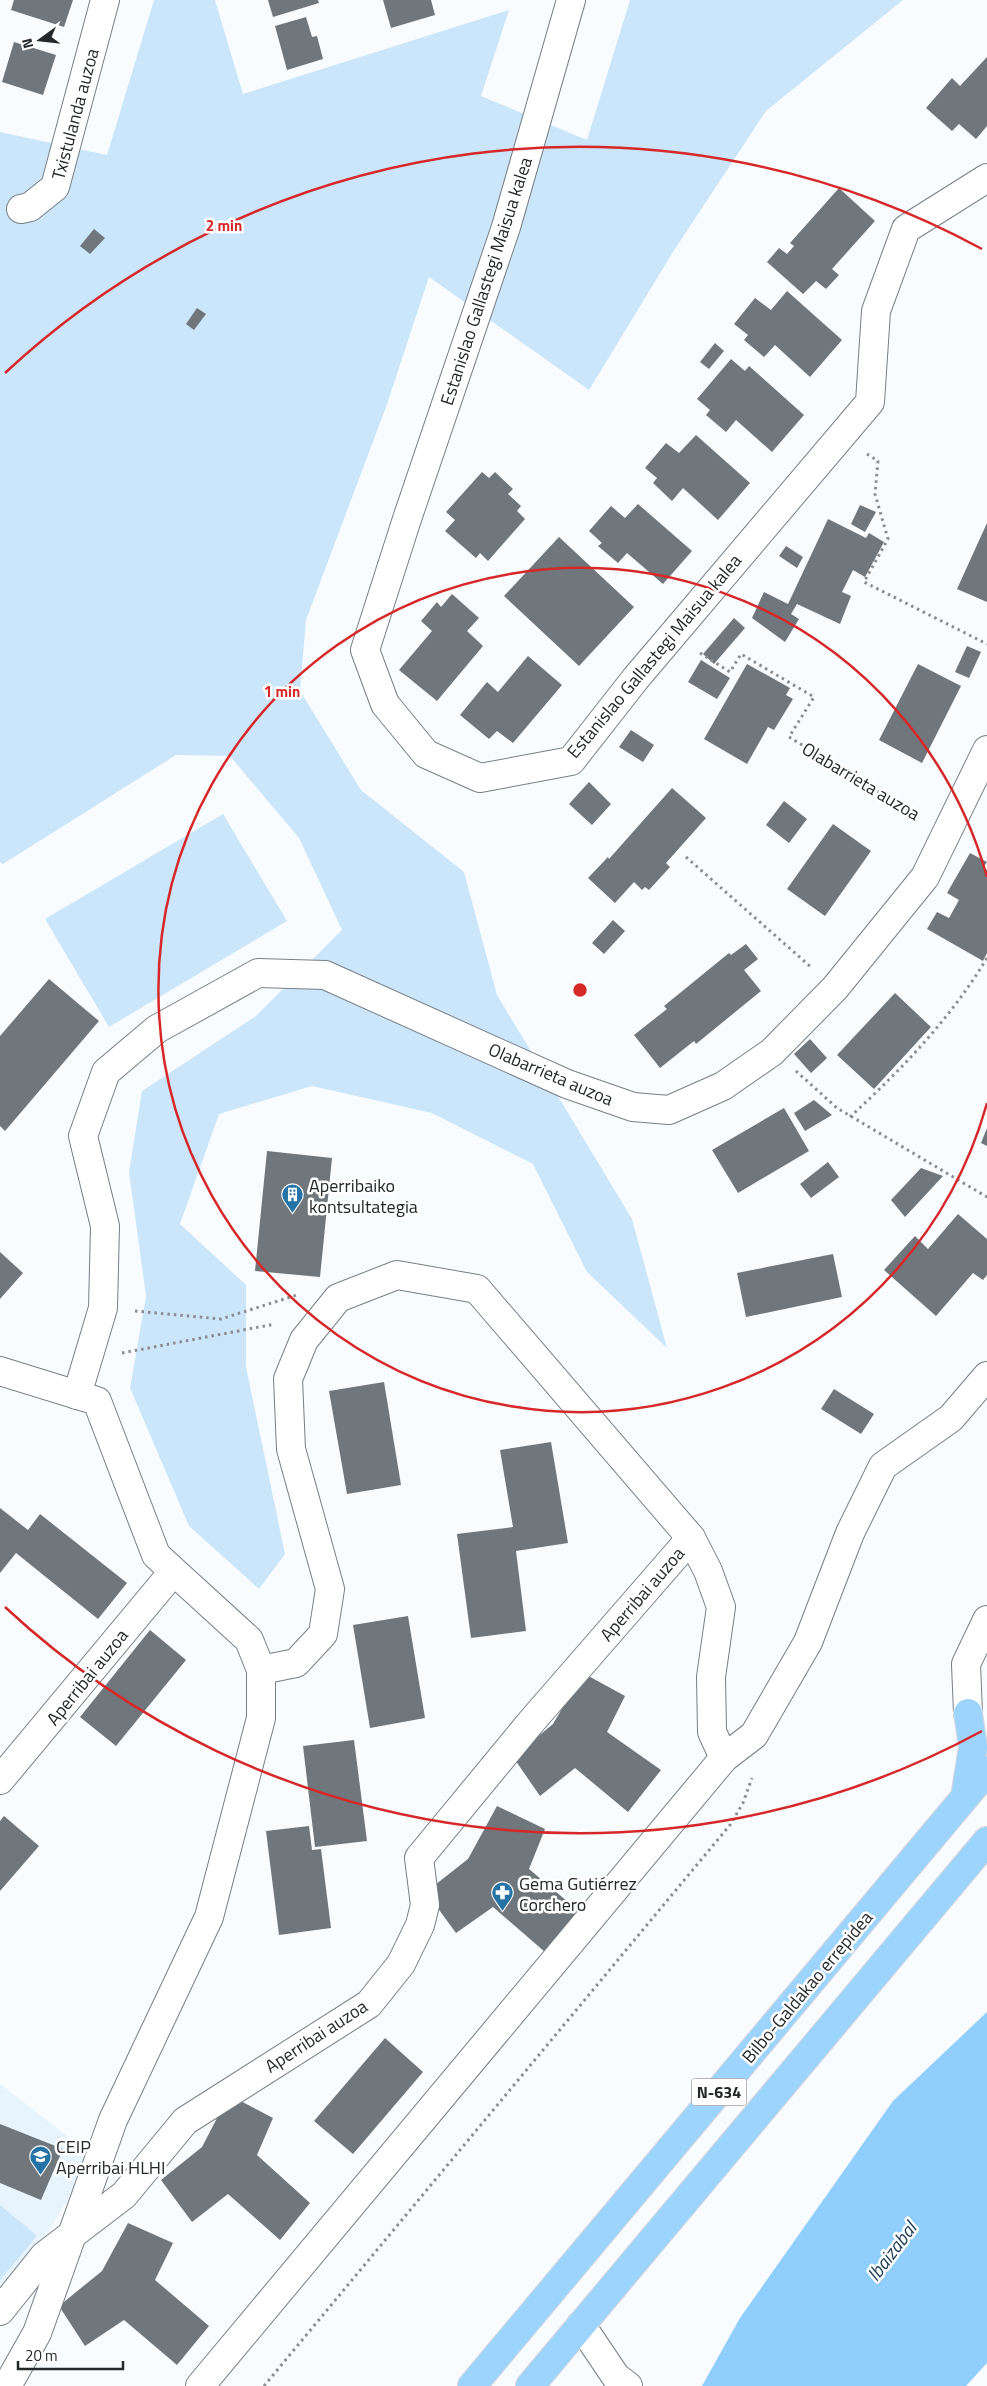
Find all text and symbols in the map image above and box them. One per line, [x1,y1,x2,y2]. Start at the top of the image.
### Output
north arrow [15,15,65,65]
text: N [16,36,38,51]
street label: Txistulanda auzoa [44,45,106,183]
street label: Estanislao Gallastegi Maisua kalea [433,153,539,409]
text: 2 min [206,214,242,237]
street label: Estanislao Gallastegi Maisua kalea [560,548,748,764]
text: 1 min [264,680,300,703]
street label: Olabarrieta auzoa [797,735,925,827]
centre of rings [571,981,589,999]
street label: Olabarrieta auzoa [484,1035,618,1113]
place label: Aperribaiko kontsultategia [309,1172,418,1220]
building icon: Aperribaiko kontsultategia [281,1183,305,1214]
street label: Aperribai auzoa [593,1541,691,1647]
street label: Aperribai auzoa [40,1623,134,1731]
place label: Gema Gutiérrez Corchero [519,1870,637,1918]
pharmacy icon: Gema Gutiérrez Corchero [491,1881,515,1912]
street label: Bilbo-Galdakao errepidea [735,1905,879,2069]
street label: Aperribai auzoa [259,1993,373,2079]
road number: N-634 [692,2078,746,2106]
place label: CEIP Aperribai HLHI [56,2133,165,2181]
school or university icon: CEIP Aperribai HLHI [28,2144,52,2175]
water label: Ibaizabal [859,2214,924,2287]
scale bar [18,2338,122,2370]
text: 20 m [25,2344,58,2367]

